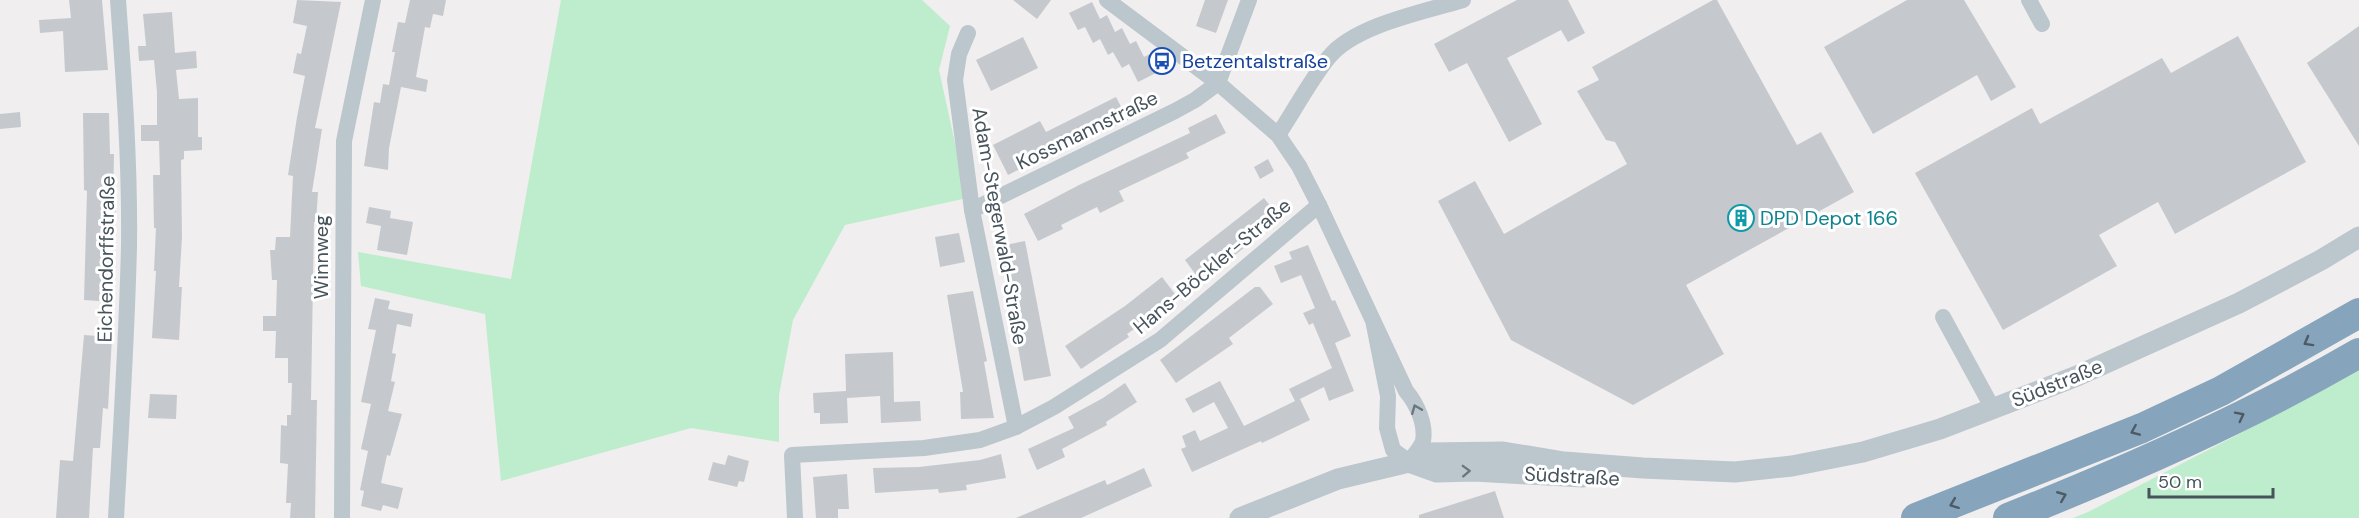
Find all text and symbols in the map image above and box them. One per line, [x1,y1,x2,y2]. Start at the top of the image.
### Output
bus stop icon: Betzentalstraße [1147,46,1177,76]
place label: Betzentalstraße [1182,48,1328,74]
street label: Kossmannstraße [1012,84,1162,176]
street label: Adam-Stegerwald-Straße [966,105,1034,347]
street label: Eichendorffstraße [92,175,120,343]
street label: Hans-Böckler-Straße [1128,192,1296,340]
building icon: DPD Depot 166 [1726,203,1756,233]
place label: DPD Depot 166 [1760,205,1898,231]
street label: Winnweg [308,215,334,299]
one-way arrow [2304,335,2314,346]
street label: Südstraße [2008,353,2106,413]
one-way arrow [1411,404,1424,414]
one-way arrow [2234,412,2245,424]
one-way arrow [2130,424,2141,436]
street label: Südstraße [1524,461,1620,491]
scale bar [2149,461,2274,499]
one-way arrow [1461,465,1470,478]
text: 50 m [2158,470,2202,494]
one-way arrow [2056,491,2067,503]
one-way arrow [1949,496,1960,509]

